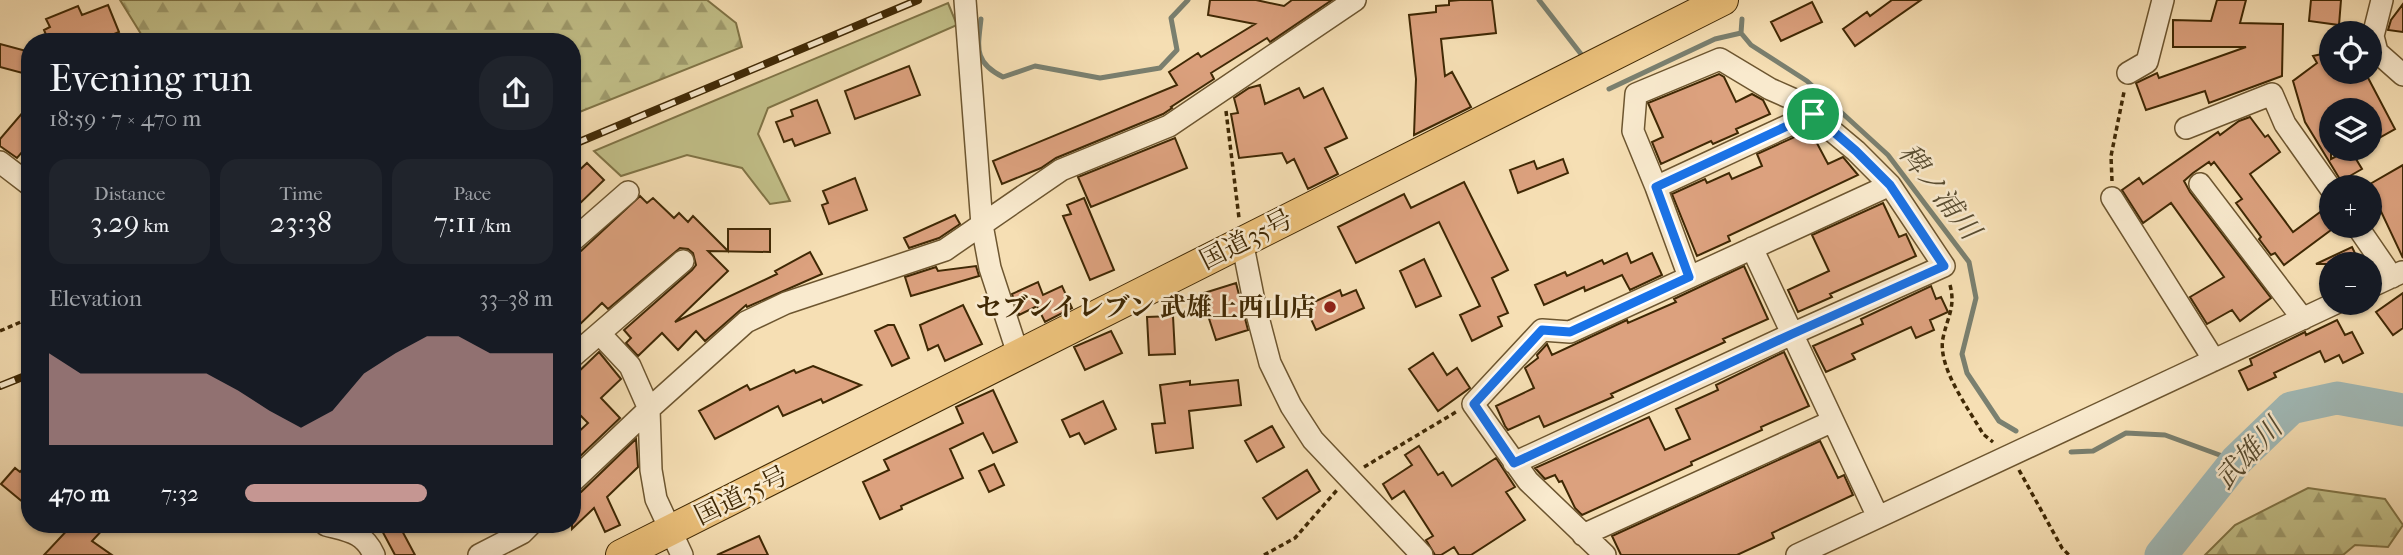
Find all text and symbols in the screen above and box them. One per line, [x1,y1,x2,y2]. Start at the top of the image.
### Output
map controls [2319,21,2382,315]
button: locate [2319,21,2382,84]
text: Evening run [49,56,252,101]
button: share [479,56,553,130]
pin [1783,84,1843,144]
icon: arrive [1794,95,1832,133]
button: layers [2319,98,2382,161]
text: 18:59 · 7 × 470 m [49,105,201,132]
water label: 稗ノ浦川 [1892,137,1989,248]
button: + [2319,175,2382,238]
text: Distance [94,183,165,205]
text: Time [279,183,323,205]
text: Pace [453,183,491,205]
street label: 国道35号 [1195,203,1298,276]
text: 3.29 [90,205,139,240]
text: 23:38 [270,205,332,240]
text: 7:11 [434,205,477,240]
text: km [139,215,169,237]
text: /km [477,215,511,237]
button: − [2319,252,2382,315]
text: Elevation [49,285,142,312]
text: 33–38 m [479,285,553,312]
place label: セブンイレブン 武雄上西山店 [976,292,1316,323]
marker: セブンイレブン 武雄上西山店 [1322,299,1338,315]
water label: 武雄川 [2208,409,2291,495]
street label: 国道35号 [690,460,793,531]
text: 470 m [49,480,110,507]
text: 7:32 [161,480,199,507]

